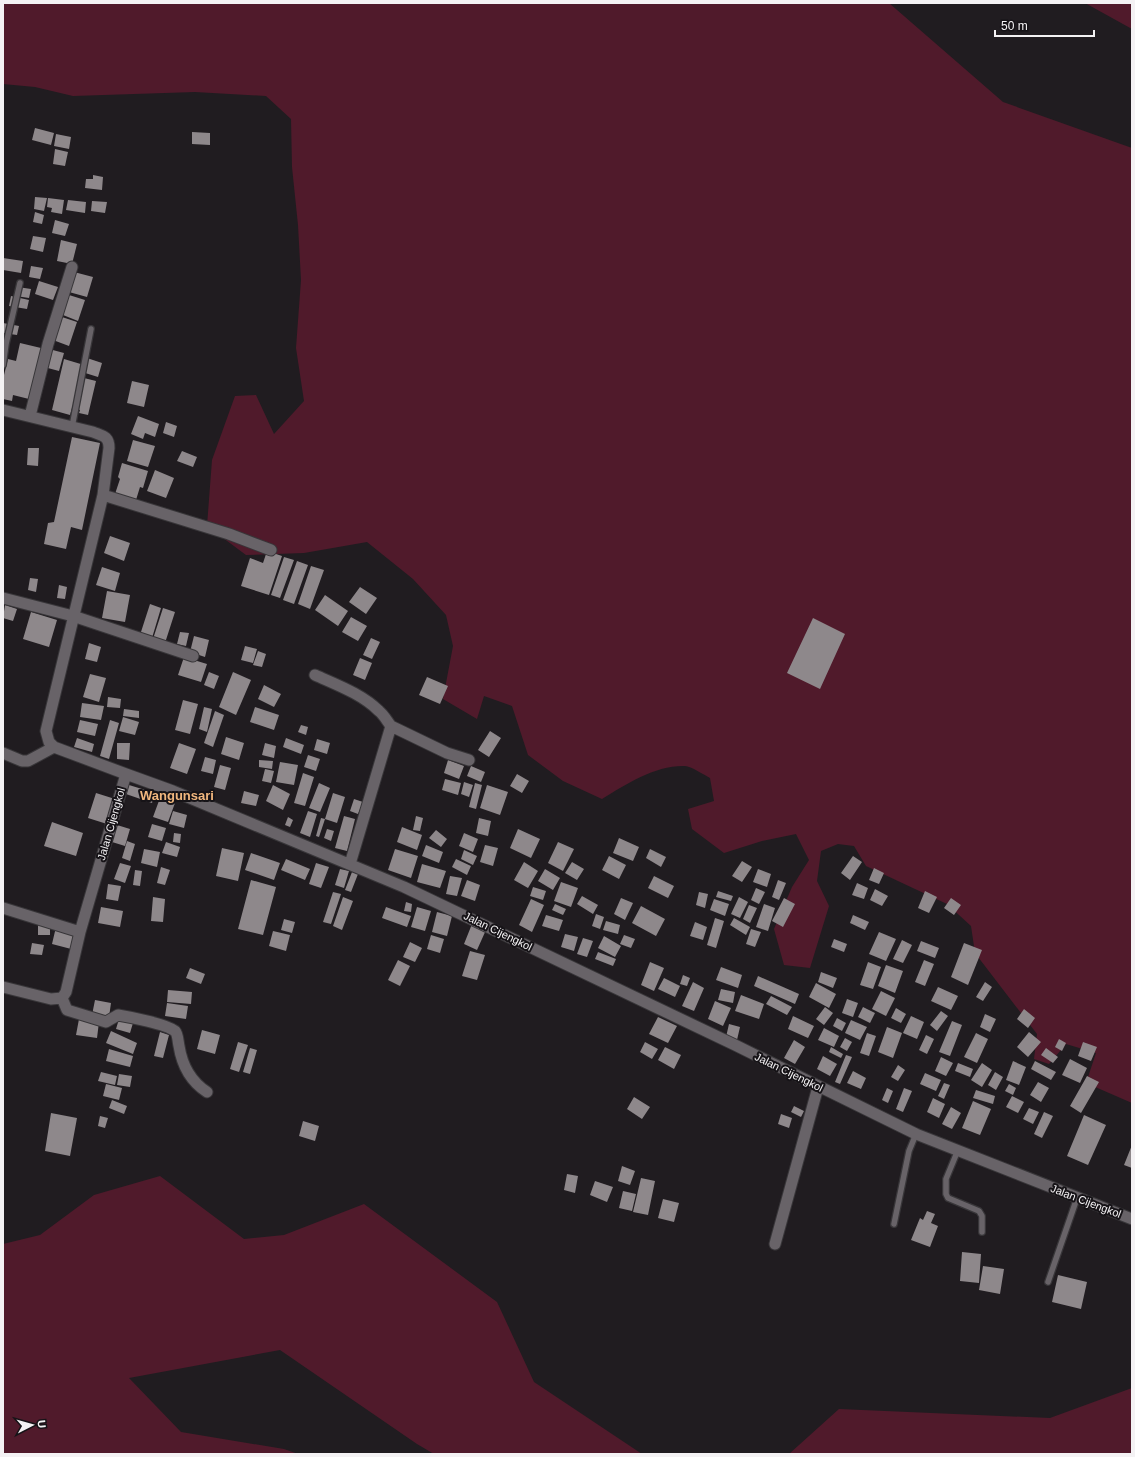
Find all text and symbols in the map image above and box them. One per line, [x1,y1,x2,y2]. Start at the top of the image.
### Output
scale bar [995,12,1094,38]
text: 50 m [1001,19,1028,33]
street label: Jalan Cijengkol [95,786,127,862]
district label: Wangunsari [140,788,214,803]
street label: Jalan Cijengkol [462,909,534,953]
street label: Jalan Cijengkol [753,1050,825,1094]
street label: Jalan Cijengkol [1049,1182,1123,1220]
north arrow [12,1405,52,1445]
text: U [36,1419,48,1429]

